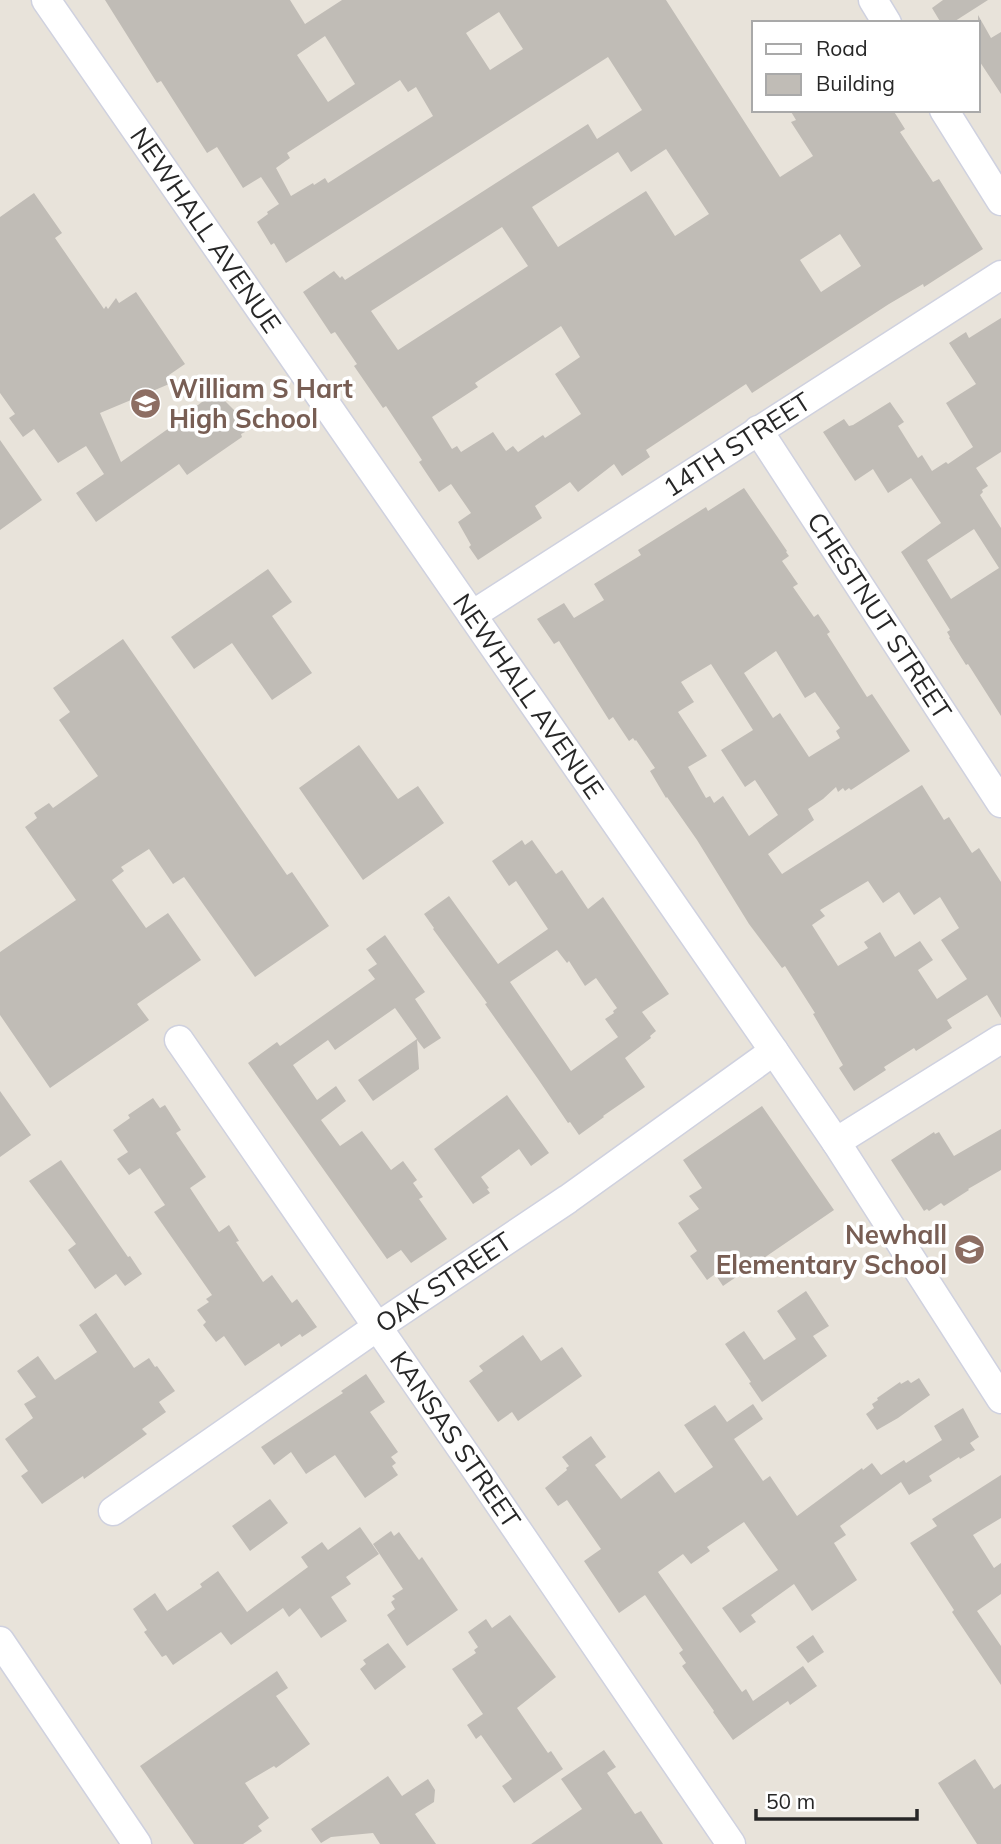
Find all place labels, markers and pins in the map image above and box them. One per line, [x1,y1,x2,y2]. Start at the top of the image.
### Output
place label: William S Hart High School [169,372,353,435]
school or university icon: William S Hart High School [129,387,163,421]
place label: Newhall Elementary School [716,1218,947,1281]
school or university icon: Newhall Elementary School [953,1233,987,1267]

